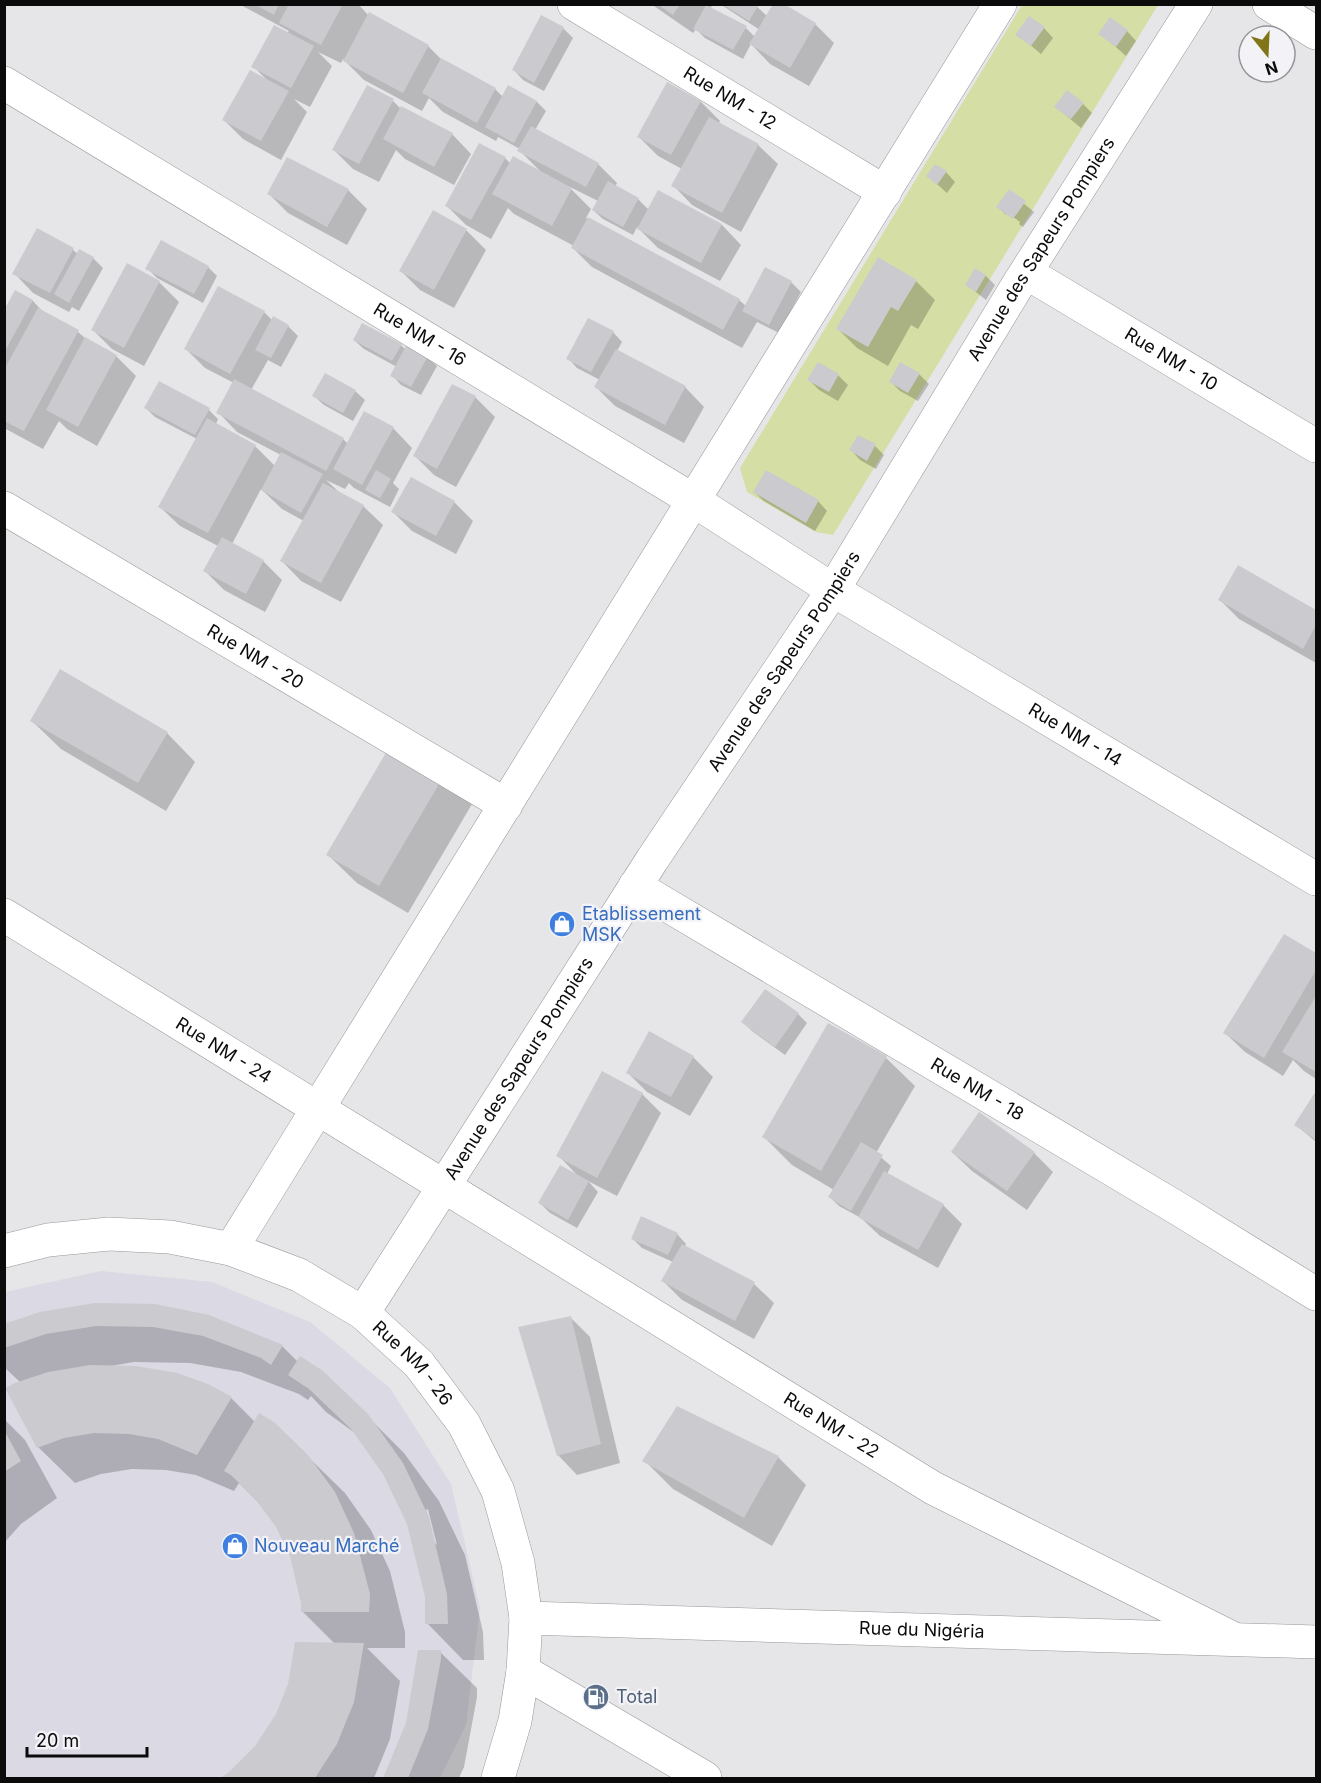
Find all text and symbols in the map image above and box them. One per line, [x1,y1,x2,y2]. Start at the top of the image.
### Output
north arrow [1237,24,1297,84]
text: N [1263,57,1281,80]
street label: Rue NM - 12 [680,62,780,134]
street label: Avenue des Sapeurs Pompiers [963,133,1119,365]
street label: Rue NM - 16 [370,298,470,370]
street label: Rue NM - 10 [1121,323,1222,395]
street label: Avenue des Sapeurs Pompiers [703,547,864,775]
street label: Rue NM - 20 [204,620,308,693]
street label: Rue NM - 14 [1025,698,1126,770]
place label: Etablissement MSK [582,903,701,945]
shop icon: Etablissement MSK [547,909,577,939]
street label: Avenue des Sapeurs Pompiers [440,953,597,1183]
street label: Rue NM - 24 [172,1013,275,1087]
street label: Rue NM - 18 [927,1053,1028,1125]
street label: Rue NM - 26 [369,1316,457,1409]
street label: Rue NM - 22 [780,1388,883,1462]
shop icon: Nouveau Marché [220,1531,250,1561]
place label: Nouveau Marché [254,1535,400,1556]
street label: Rue du Nigéria [859,1617,985,1642]
fuel station icon: Total [581,1682,611,1712]
place label: Total [616,1686,657,1707]
scale bar [27,1720,147,1758]
text: 20 m [36,1730,79,1751]

